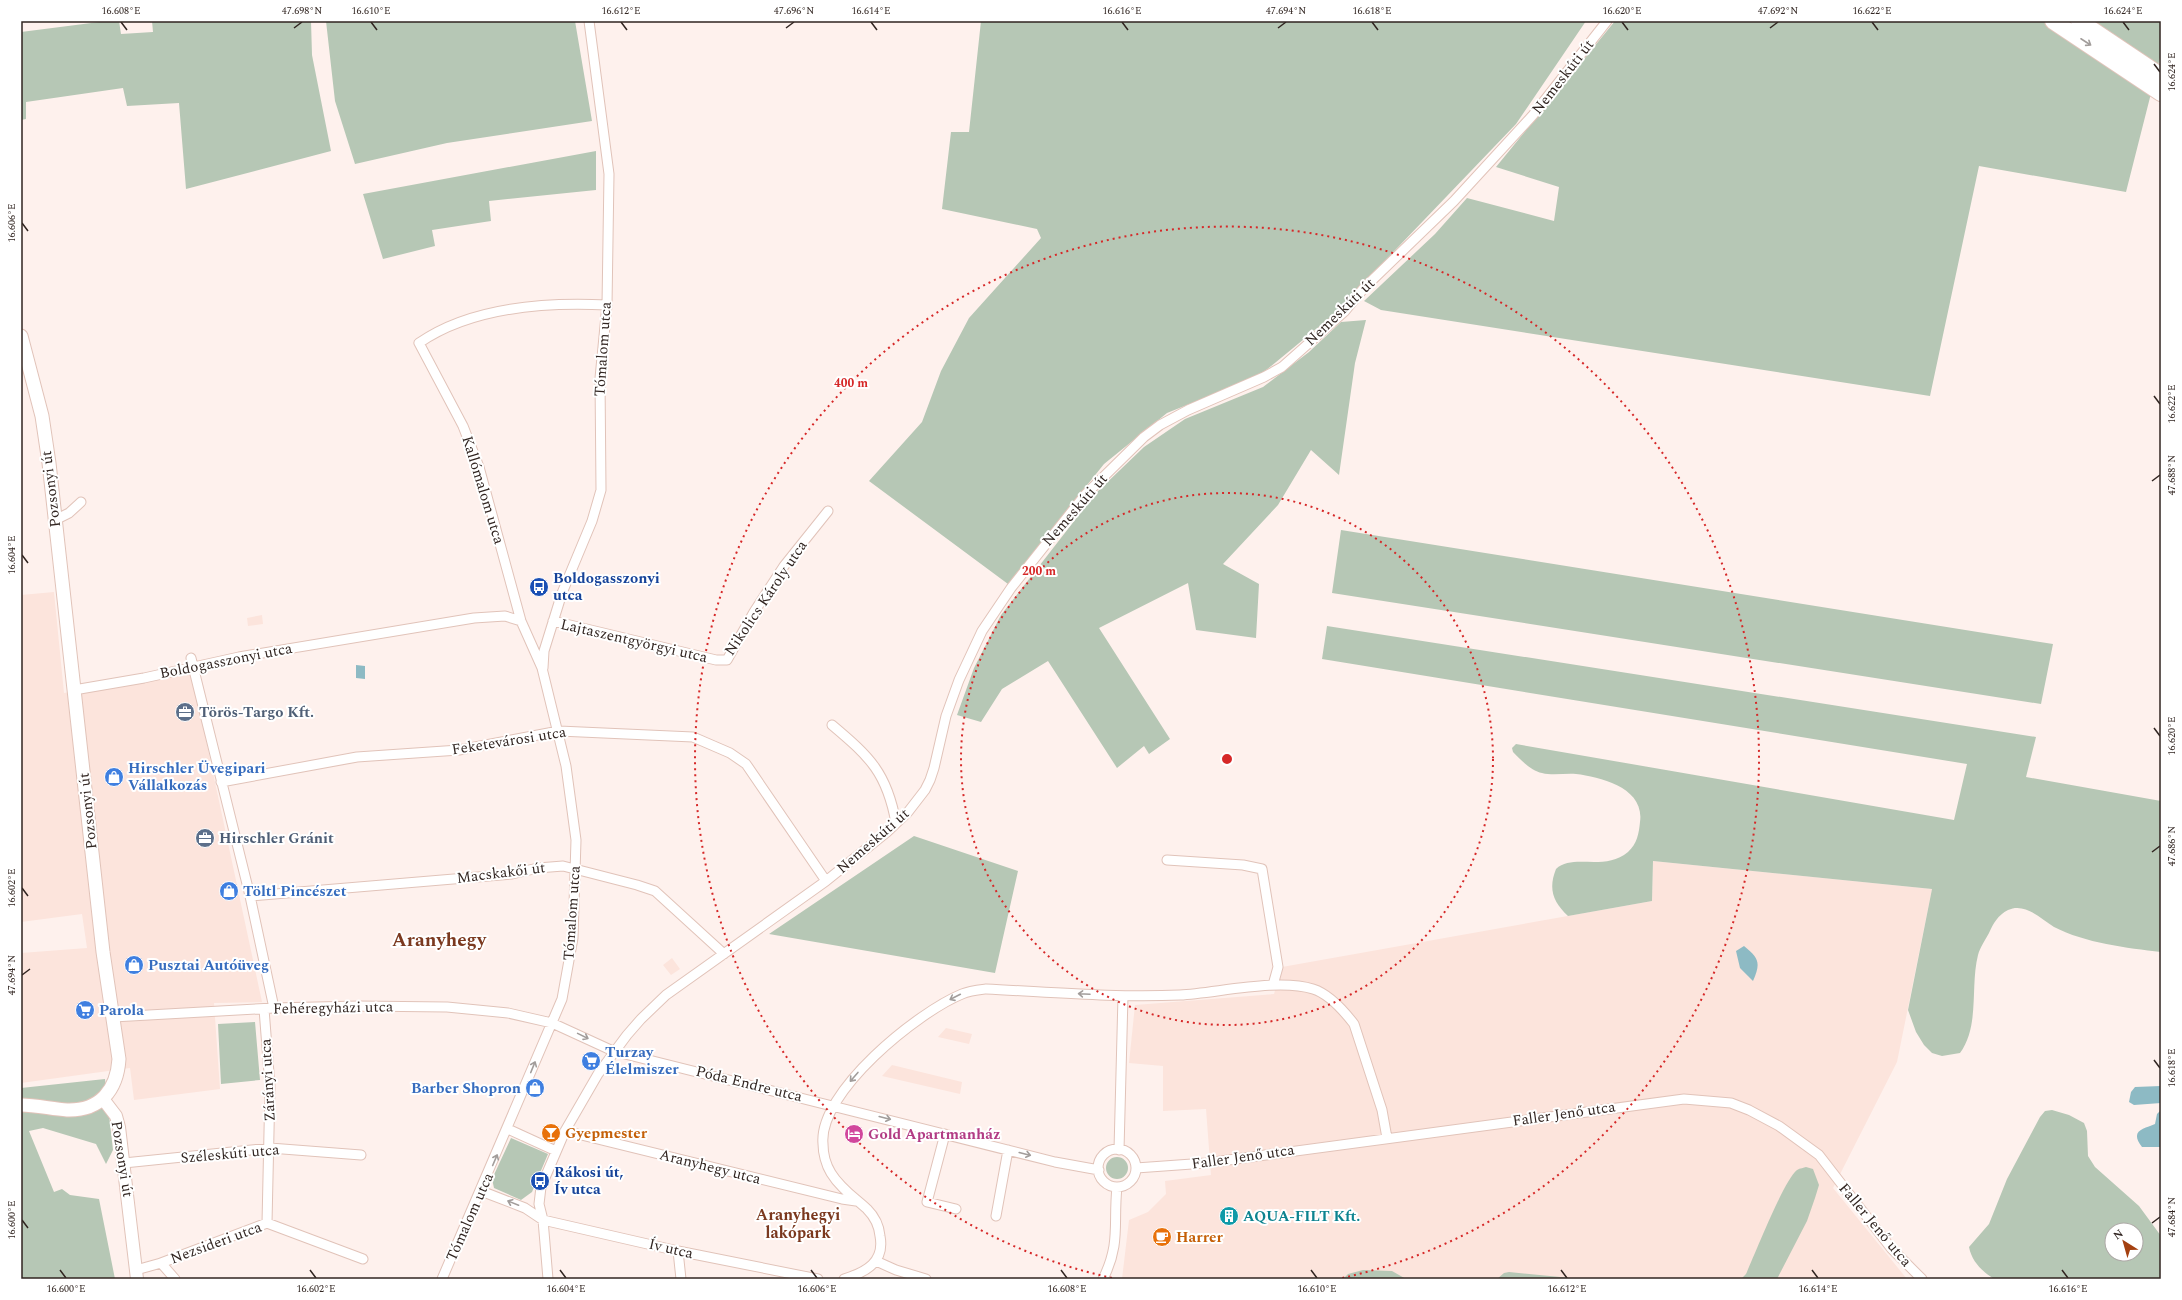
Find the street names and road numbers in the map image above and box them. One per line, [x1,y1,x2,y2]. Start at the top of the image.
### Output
street label: Nemeskúti út [1526,34,1600,120]
street label: Nemeskúti út [1300,272,1380,352]
street label: Tómalom utca [588,300,618,397]
street label: Kallómalom utca [456,433,511,548]
street label: Pozsonyi út [35,449,67,529]
street label: Nemeskúti út [1037,468,1113,552]
street label: Nikolics Károly utca [719,535,814,660]
street label: Lajtaszentgyörgyi utca [558,613,711,669]
street label: Boldogasszonyi utca [158,637,295,685]
street label: Feketevárosi utca [450,720,569,761]
street label: Pozsonyi út [73,772,103,850]
street label: Nemeskúti út [831,803,915,879]
street label: Macskakői út [455,856,547,890]
street label: Tómalom utca [557,864,587,961]
street label: Fehéregyházi utca [273,995,394,1021]
street label: Zárányi utca [254,1037,282,1122]
street label: Póda Endre utca [693,1060,805,1109]
street label: Faller Jenő utca [1511,1095,1618,1133]
street label: Pozsonyi út [105,1119,139,1199]
street label: Széleskúti utca [180,1138,281,1170]
street label: Faller Jenő utca [1190,1138,1297,1176]
street label: Aranyhegy utca [657,1143,764,1191]
street label: Tómalom utca [440,1168,500,1265]
street label: Faller Jenő utca [1833,1178,1918,1273]
street label: Nezsideri utca [167,1216,266,1270]
street label: Ív utca [646,1233,696,1265]

